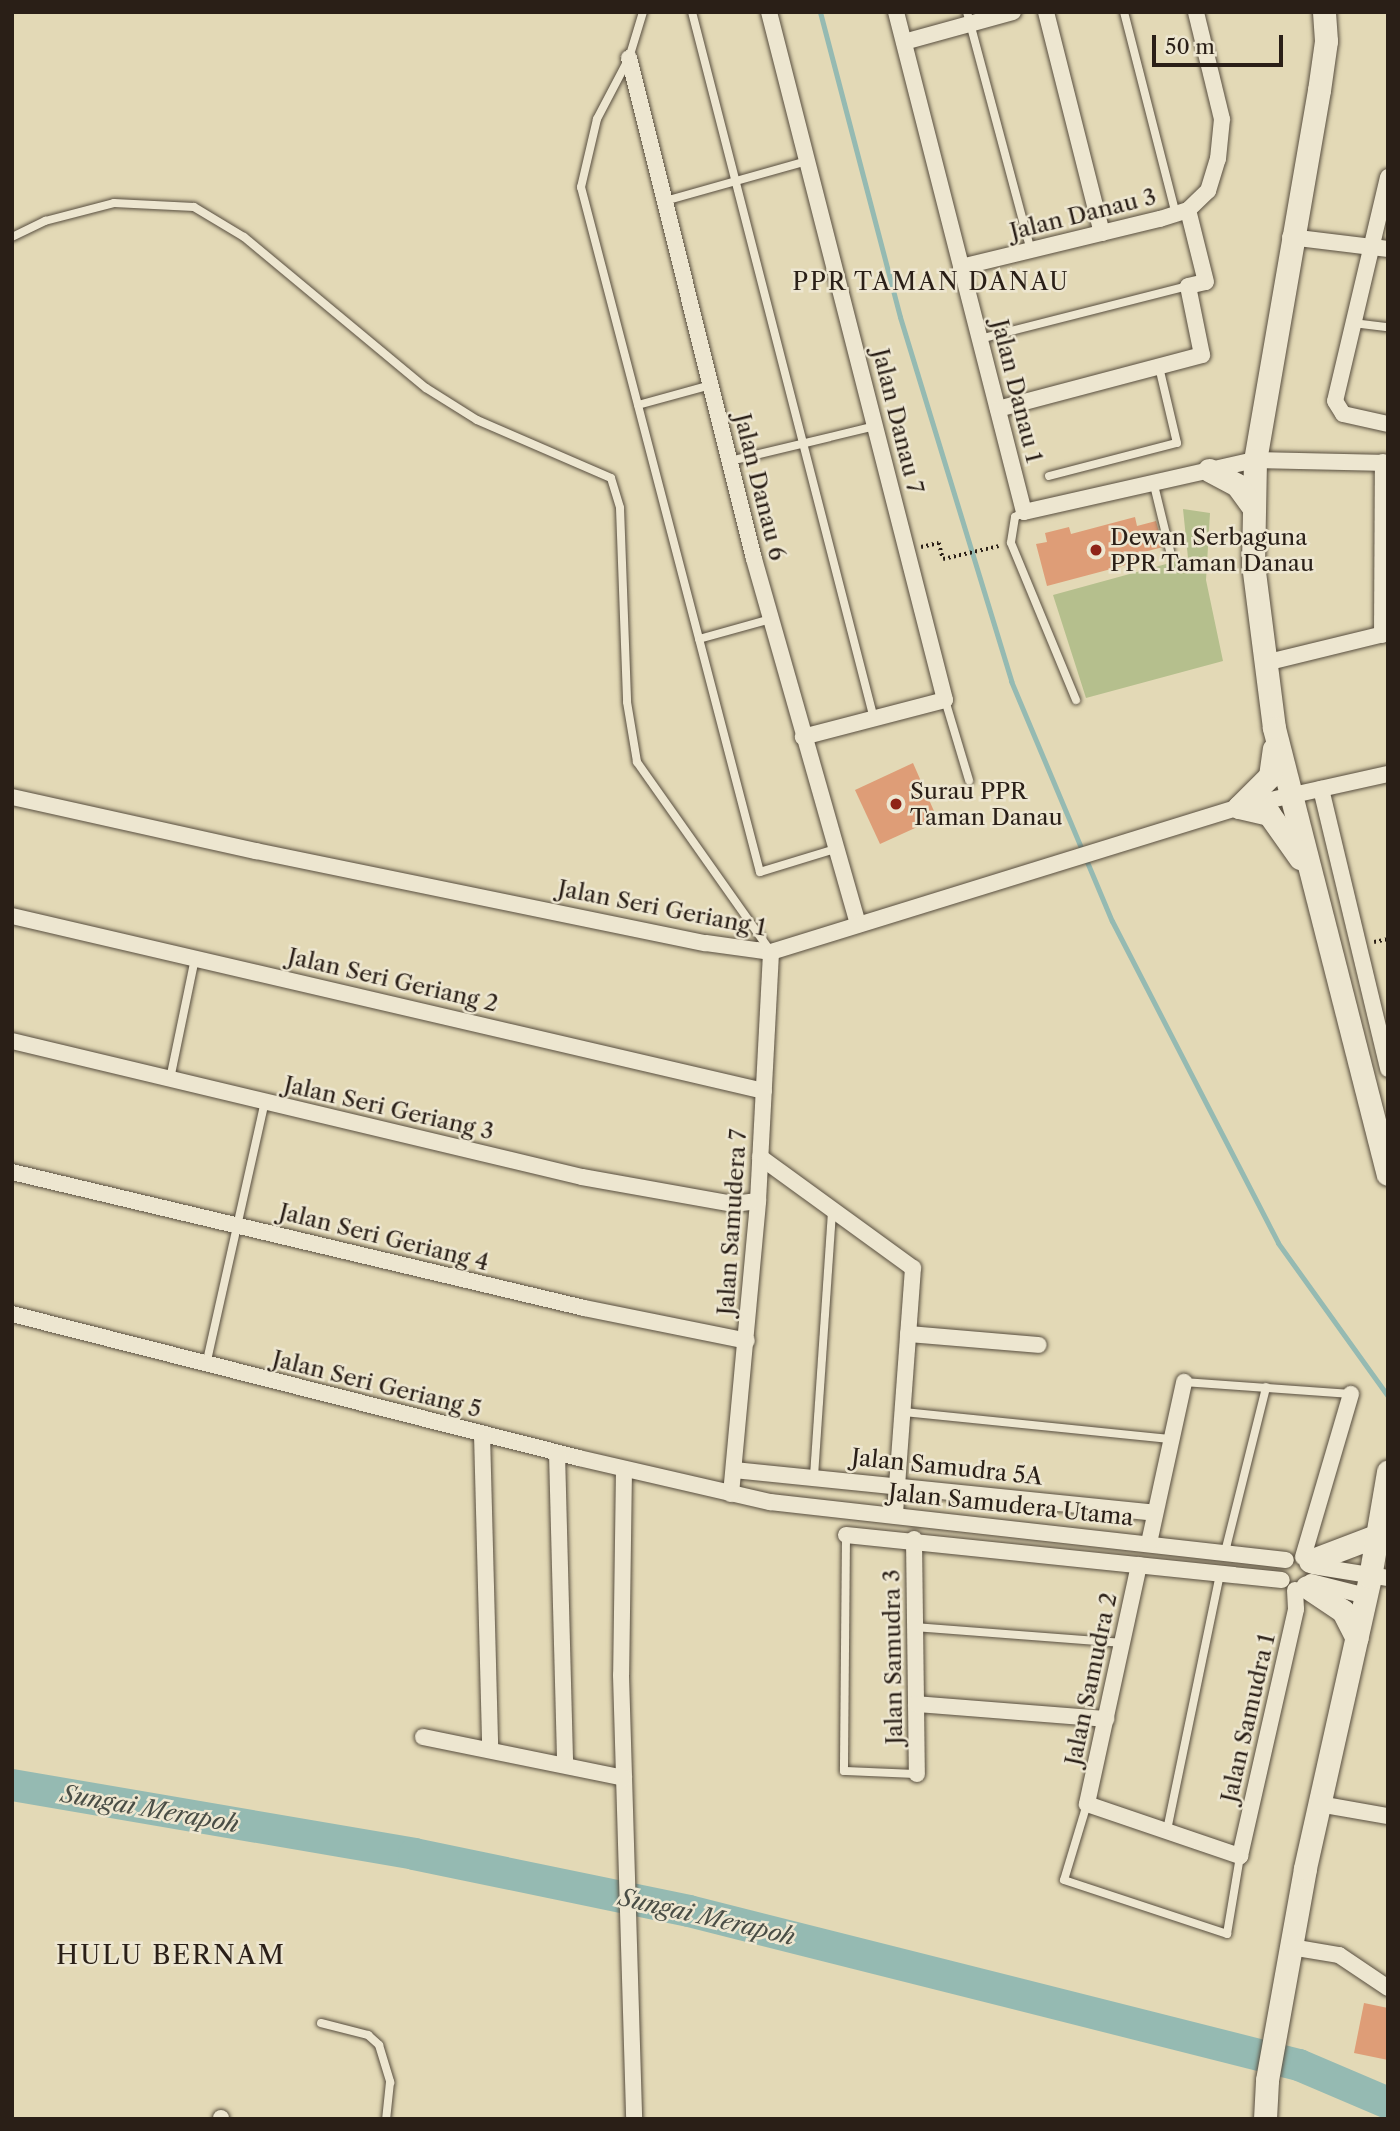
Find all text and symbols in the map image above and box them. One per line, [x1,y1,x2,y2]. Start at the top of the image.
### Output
scale bar [1155,21,1286,65]
text: 50 m [1165,34,1215,59]
street label: Jalan Danau 3 [1007,183,1159,245]
district label: PPR TAMAN DANAU [793,268,1069,296]
street label: Jalan Danau 1 [986,316,1048,466]
street label: Jalan Danau 7 [867,346,929,496]
street label: Jalan Danau 6 [728,411,792,563]
place label: Dewan Serbaguna PPR Taman Danau [1110,523,1316,577]
marker: Dewan Serbaguna PPR Taman Danau [1088,542,1104,558]
place label: Surau PPR Taman Danau [910,777,1063,831]
marker: Surau PPR Taman Danau [888,796,904,812]
street label: Jalan Seri Geriang 1 [556,874,768,942]
street label: Jalan Seri Geriang 2 [285,942,501,1018]
street label: Jalan Seri Geriang 3 [281,1070,497,1146]
street label: Jalan Samudera 7 [712,1128,752,1316]
street label: Jalan Seri Geriang 4 [276,1198,492,1276]
street label: Jalan Seri Geriang 5 [270,1345,484,1423]
street label: Jalan Samudra 5A [850,1443,1044,1491]
street label: Jalan Samudera Utama [887,1478,1135,1532]
street label: Jalan Samudra 3 [878,1569,908,1745]
street label: Jalan Samudra 2 [1059,1590,1123,1768]
street label: Jalan Samudra 1 [1215,1631,1281,1805]
water label: Sungai Merapoh [59,1779,241,1839]
water label: Sungai Merapoh [616,1883,798,1951]
district label: HULU BERNAM [57,1940,285,1972]

